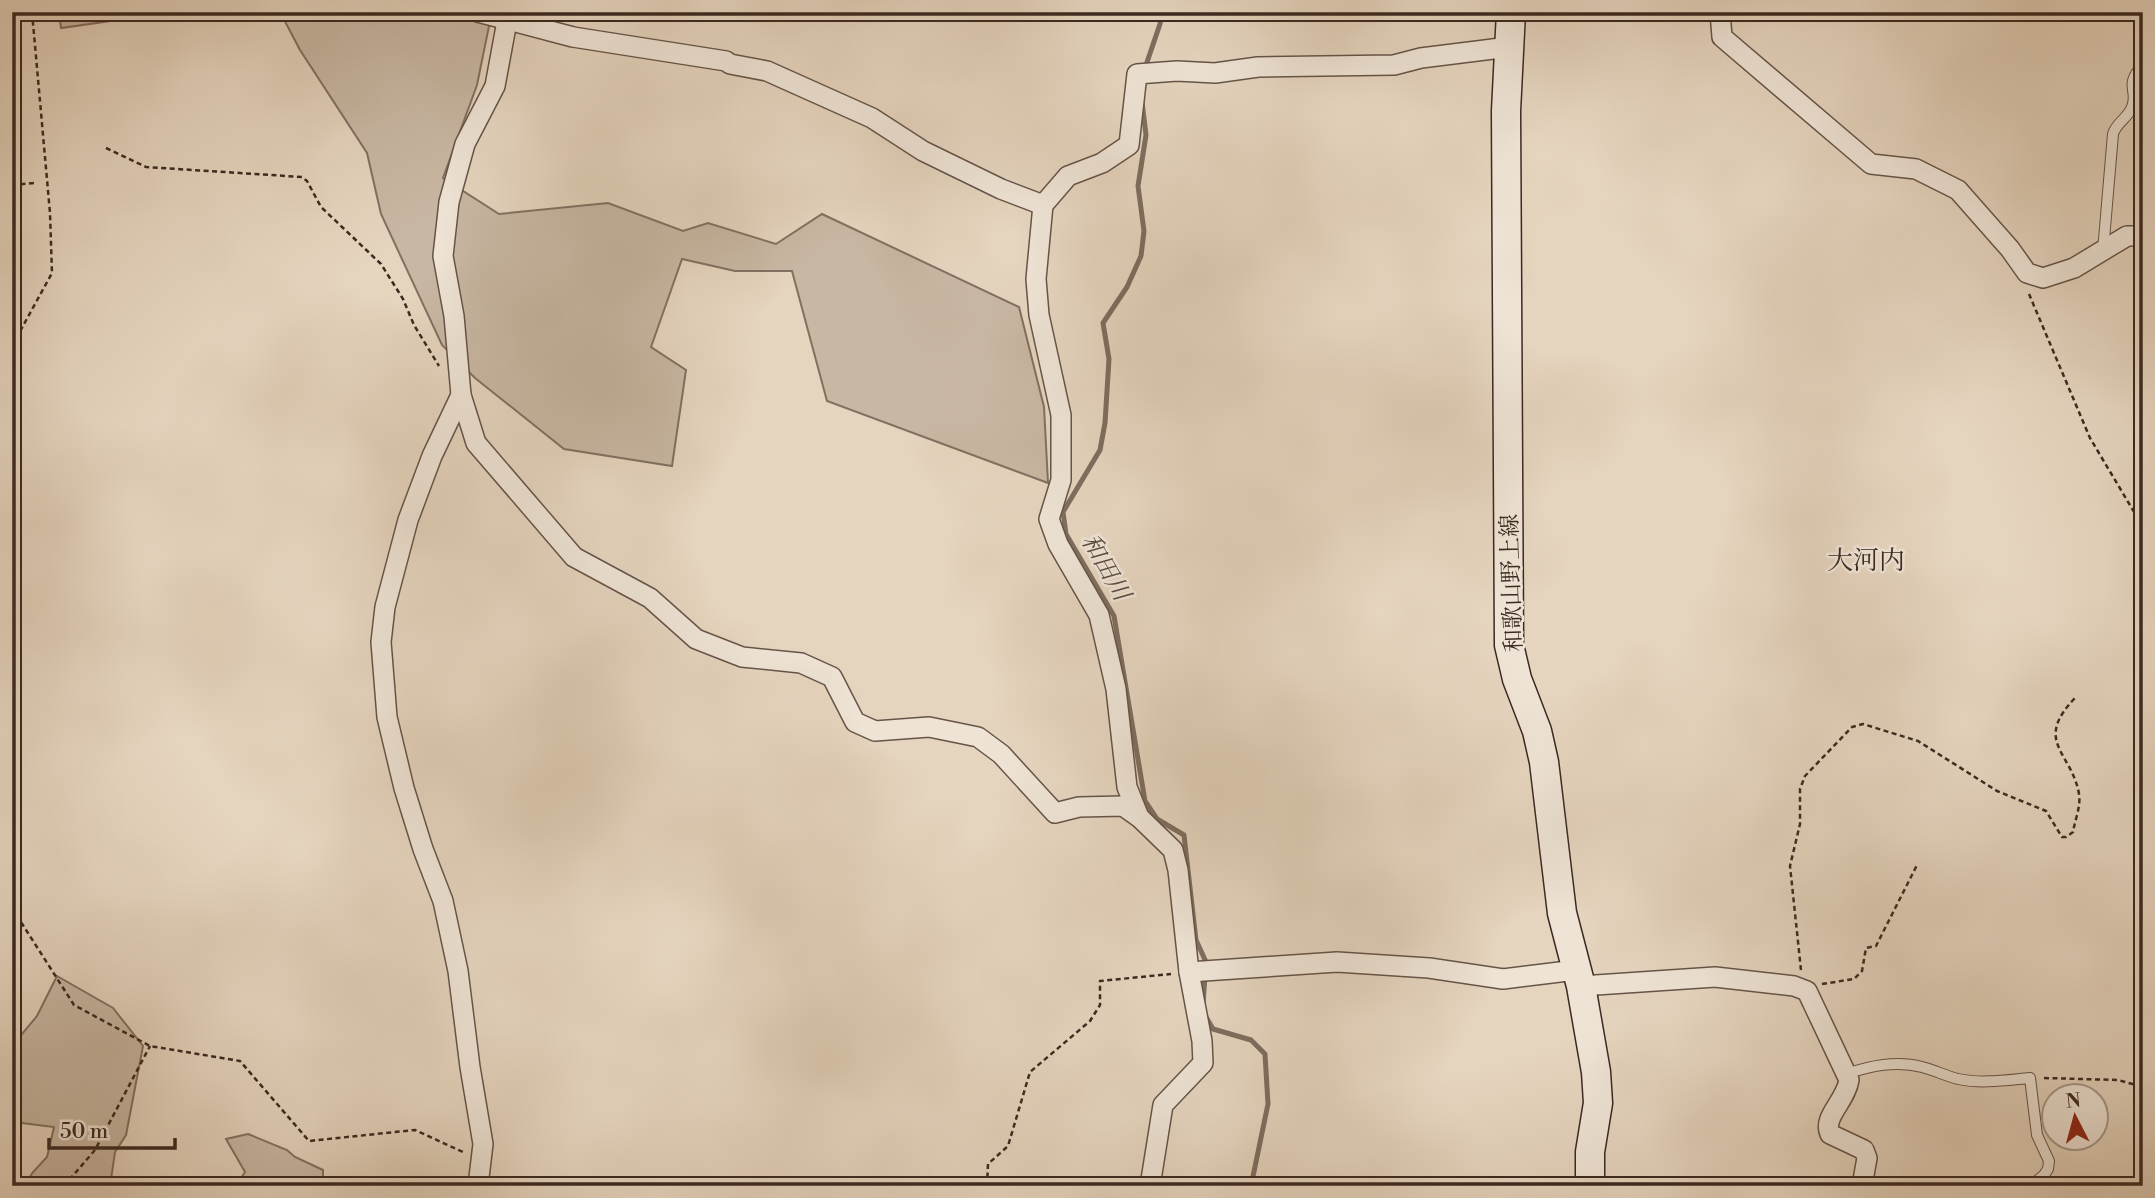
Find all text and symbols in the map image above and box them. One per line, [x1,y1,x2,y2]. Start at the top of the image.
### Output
street label: 和歌山野上線 [1496,514,1528,652]
water label: 和田川 [1074,529,1138,609]
district label: 大河内 [1827,545,1905,577]
north arrow [2039,1082,2110,1152]
text: N [2065,1088,2082,1114]
scale bar [49,1107,175,1151]
text: 50 m [60,1119,108,1145]

